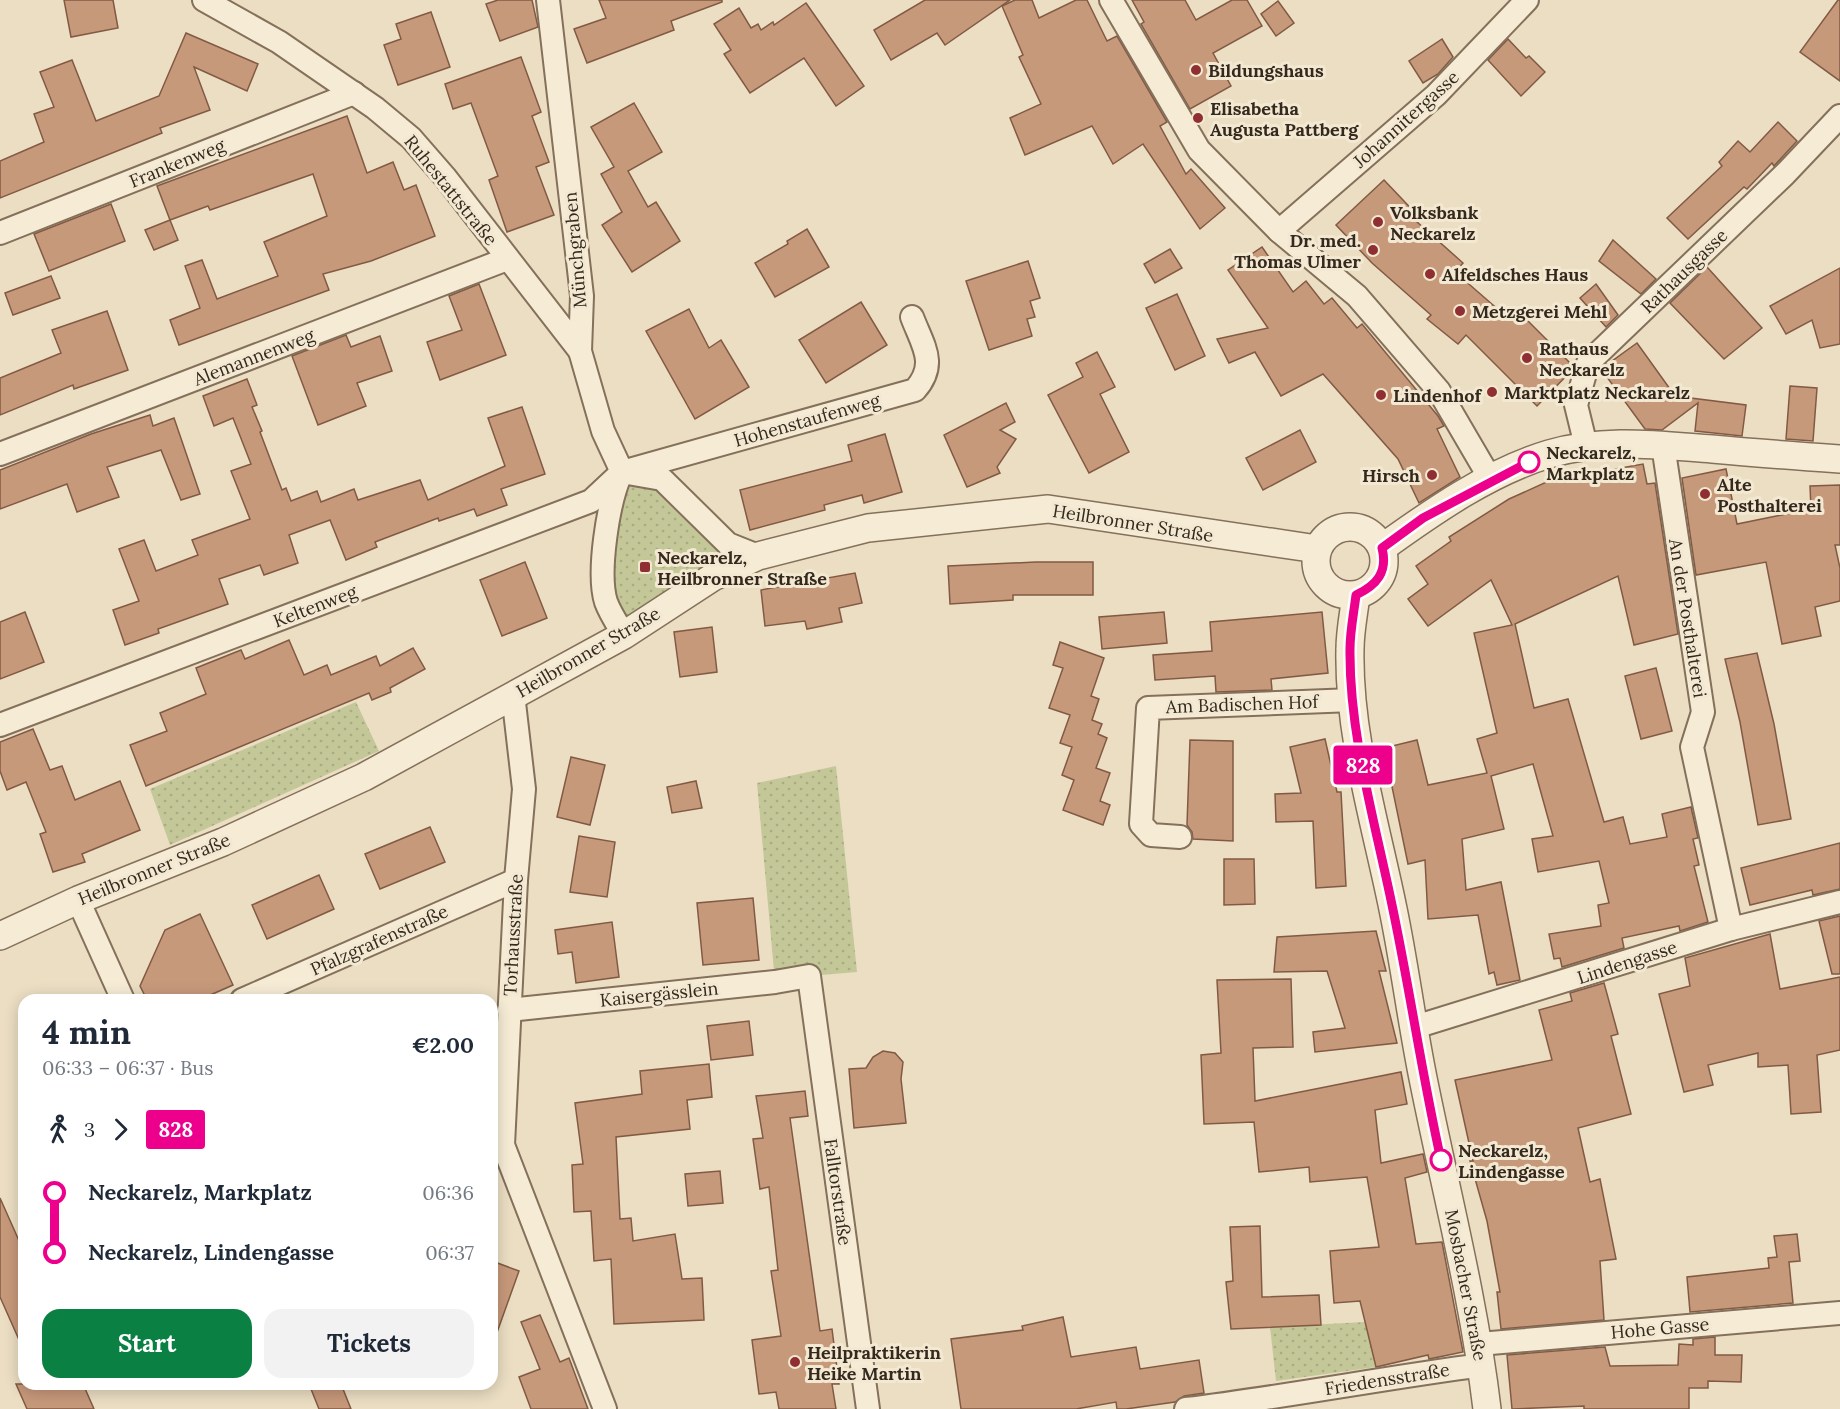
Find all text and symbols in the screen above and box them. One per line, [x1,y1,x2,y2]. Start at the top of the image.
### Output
place label: Bildungshaus [1208,59,1324,82]
marker: Bildungshaus [1189,63,1203,77]
street label: Johannitergasse [1348,65,1464,173]
place label: Elisabetha Augusta Pattberg [1210,97,1359,141]
marker: Elisabetha Augusta Pattberg [1191,111,1205,125]
street label: Ruhestattstraße [399,130,503,250]
street label: Frankenweg [126,133,229,193]
street label: Münchgraben [558,191,592,309]
place label: Volksbank Neckarelz [1390,201,1479,245]
marker: Volksbank Neckarelz [1371,215,1385,229]
street label: Rathausgasse [1636,224,1732,318]
place label: Dr. med. Thomas Ulmer [1234,229,1361,273]
marker: Dr. med. Thomas Ulmer [1366,243,1380,257]
place label: Alfeldsches Haus [1442,263,1588,286]
marker: Alfeldsches Haus [1423,267,1437,281]
place label: Metzgerei Mehl [1472,300,1608,323]
marker: Metzgerei Mehl [1453,304,1467,318]
street label: Alemannenweg [189,323,319,391]
place label: Rathaus Neckarelz [1539,337,1625,381]
marker: Rathaus Neckarelz [1520,351,1534,365]
place label: Marktplatz Neckarelz [1504,381,1690,404]
place label: Lindenhof [1393,384,1482,407]
marker: Marktplatz Neckarelz [1485,385,1499,399]
street label: Hohenstaufenweg [731,388,884,452]
marker: Lindenhof [1374,388,1388,402]
place label: Neckarelz, Markplatz [1546,441,1636,485]
marker: Neckarelz, Markplatz [1518,451,1540,473]
place label: Hirsch [1362,464,1420,487]
marker: Hirsch [1425,468,1439,482]
place label: Alte Posthalterei [1717,473,1822,517]
marker: Alte Posthalterei [1698,487,1712,501]
street label: Heilbronner Straße [1051,499,1215,547]
street label: An der Posthalterei [1664,536,1712,699]
place label: Neckarelz, Heilbronner Straße [657,546,827,590]
marker: Neckarelz, Heilbronner Straße [638,560,652,574]
street label: Keltenweg [270,579,361,632]
street label: Heilbronner Straße [512,601,664,703]
street label: Am Badischen Hof [1164,690,1321,718]
line badge: 828 [1328,746,1398,784]
text: 828 [1345,752,1381,779]
street label: Heilbronner Straße [74,828,234,910]
street label: Torhausstraße [498,873,528,997]
street label: Pfalzgrafenstraße [307,899,452,981]
street label: Lindengasse [1574,935,1680,989]
street label: Kaisergässlein [599,976,719,1012]
text: 4 min [42,1011,131,1053]
text: €2.00 [412,1031,474,1059]
text: 06:33 – 06:37 · Bus [42,1055,213,1080]
icon: walk [42,1113,75,1146]
icon: forward [104,1113,137,1146]
text: 828 [158,1116,193,1143]
text: 3 [84,1117,95,1142]
street label: Falltorstraße [819,1137,857,1247]
place label: Neckarelz, Lindengasse [1458,1139,1565,1183]
marker: Neckarelz, Lindengasse [1430,1149,1452,1171]
text: Neckarelz, Markplatz [88,1178,312,1206]
text: 06:36 [422,1180,474,1205]
street label: Mosbacher Straße [1440,1207,1492,1363]
text: Neckarelz, Lindengasse [88,1238,334,1266]
text: 06:37 [425,1240,474,1265]
button: Start [42,1309,252,1378]
button: Tickets [264,1309,474,1378]
street label: Hohe Gasse [1610,1312,1710,1344]
place label: Heilpraktikerin Heike Martin [807,1341,941,1385]
marker: Heilpraktikerin Heike Martin [788,1355,802,1369]
street label: Friedensstraße [1323,1358,1451,1400]

